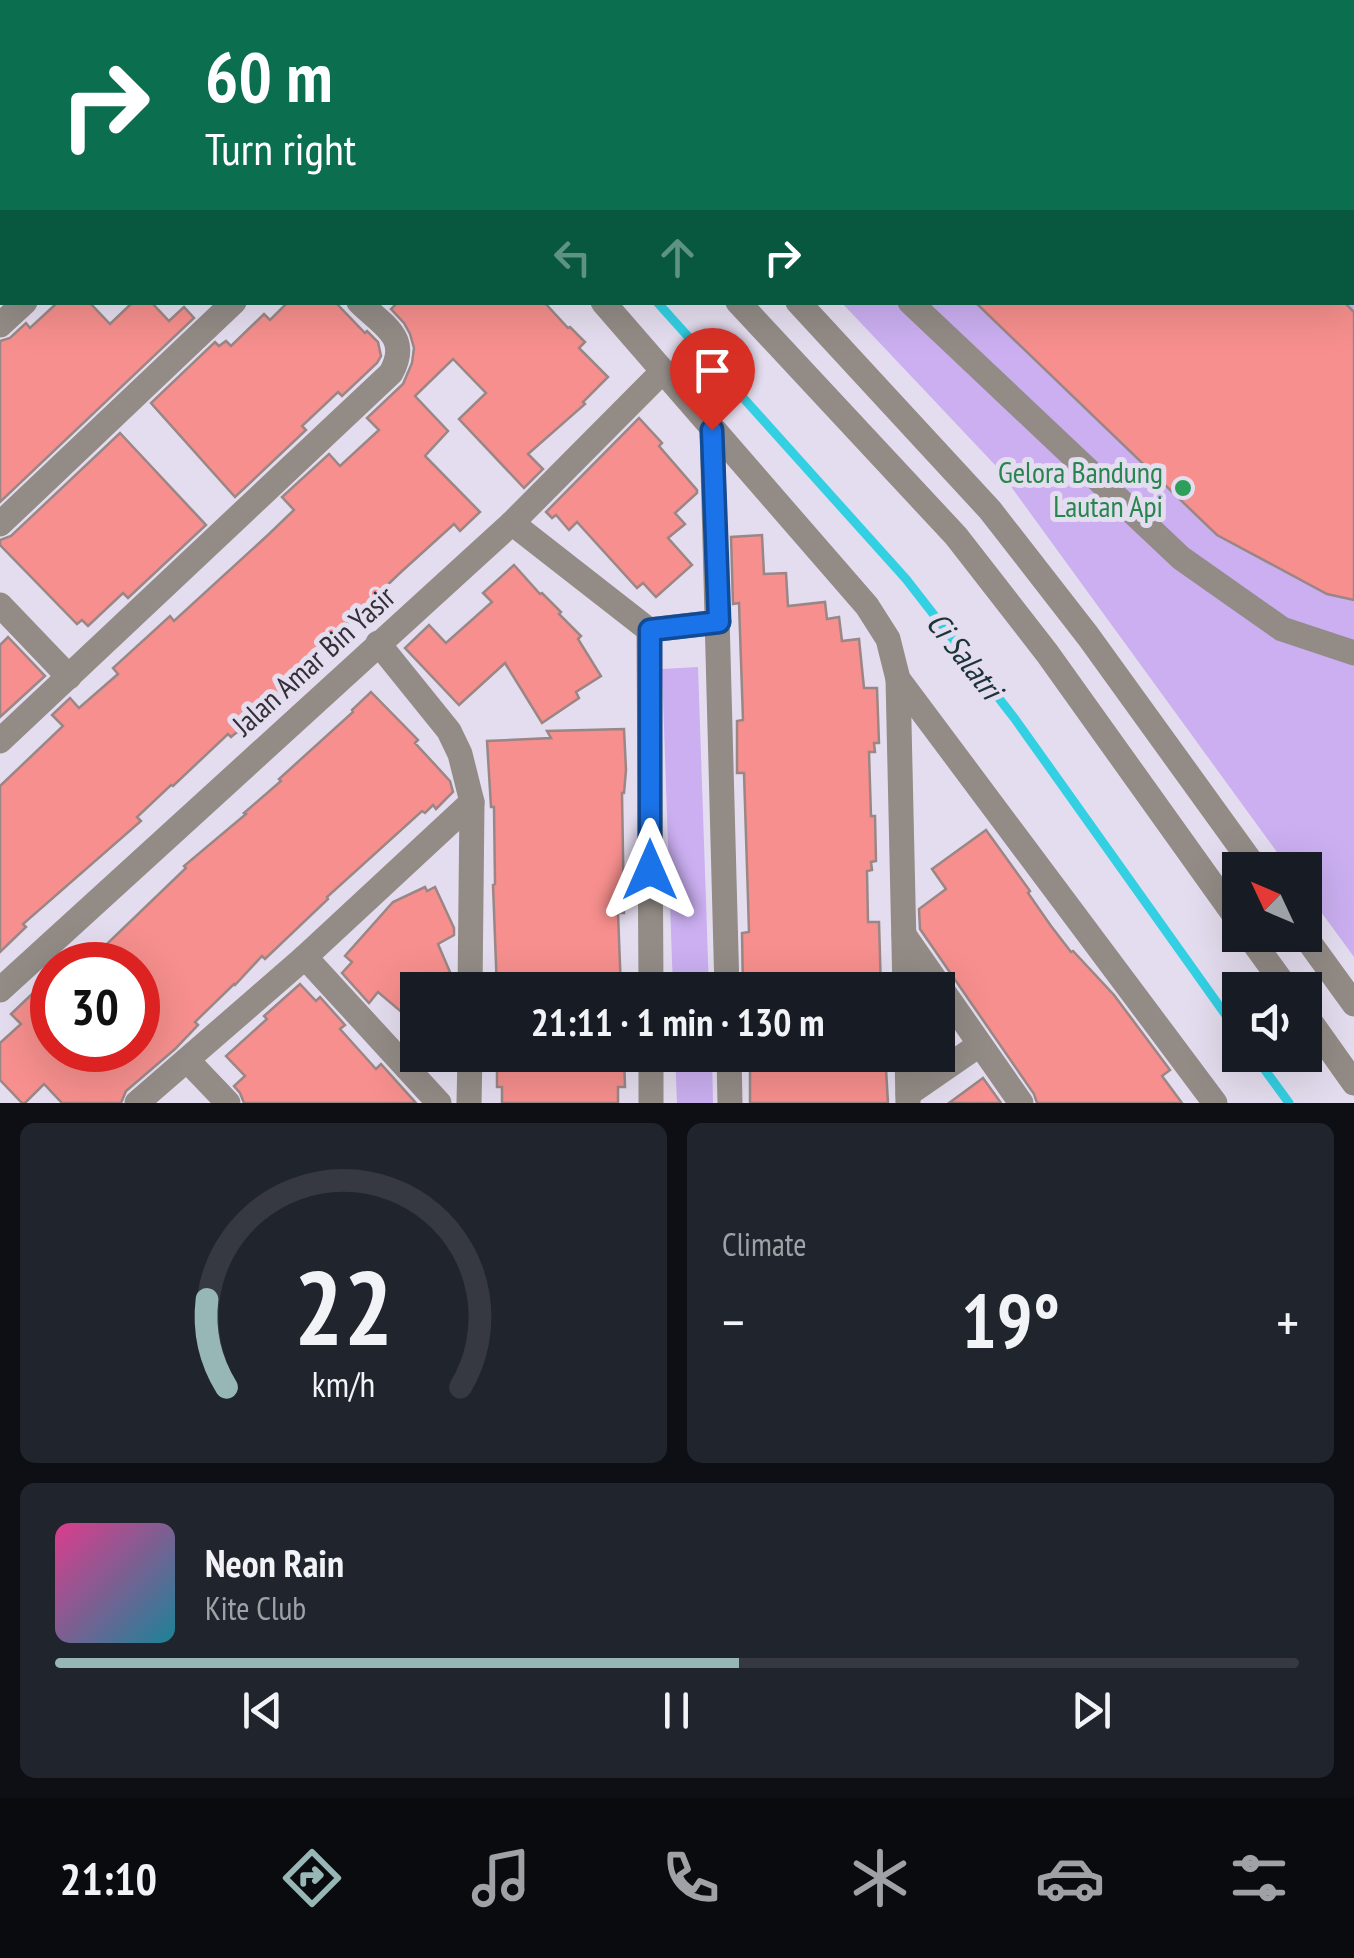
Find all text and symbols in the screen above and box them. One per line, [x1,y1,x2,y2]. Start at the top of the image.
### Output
text: 60 m [205,31,333,121]
icon: right [40,40,170,170]
text: Turn right [205,119,356,177]
icon: left [545,230,600,285]
icon: ahead [650,230,705,285]
icon: right [755,230,810,285]
pin [670,328,755,431]
icon: arrive [685,343,740,398]
place label: Gelora Bandung Lautan Api [998,452,1163,525]
marker: Gelora Bandung Lautan Api [1172,477,1194,499]
street label: Jalan Amar Bin Yasir [223,576,403,744]
water label: Ci Salatri [918,603,1015,710]
position arrow [598,818,702,922]
north arrow [1222,852,1322,952]
map controls [1222,852,1322,1072]
speed limit sign: 30 [30,942,160,1072]
button: sound [1222,972,1322,1072]
text: 21:11 · 1 min · 130 m [531,997,824,1046]
text: Climate [722,1223,806,1265]
text: 22 [294,1239,393,1374]
text: 19° [961,1272,1060,1369]
text: − [722,1286,745,1357]
text: + [1276,1286,1299,1357]
text: km/h [312,1361,375,1407]
text: Neon Rain [205,1538,344,1587]
text: Kite Club [205,1587,306,1629]
icon: previous [235,1683,290,1738]
icon: pause [649,1683,704,1738]
icon: next [1064,1683,1119,1738]
icon: directions [277,1843,347,1913]
icon: music [466,1843,536,1913]
icon: phone [656,1843,726,1913]
icon: climate [845,1843,915,1913]
icon: car [1035,1843,1105,1913]
icon: filters [1224,1843,1294,1913]
text: 21:10 [60,1849,157,1907]

